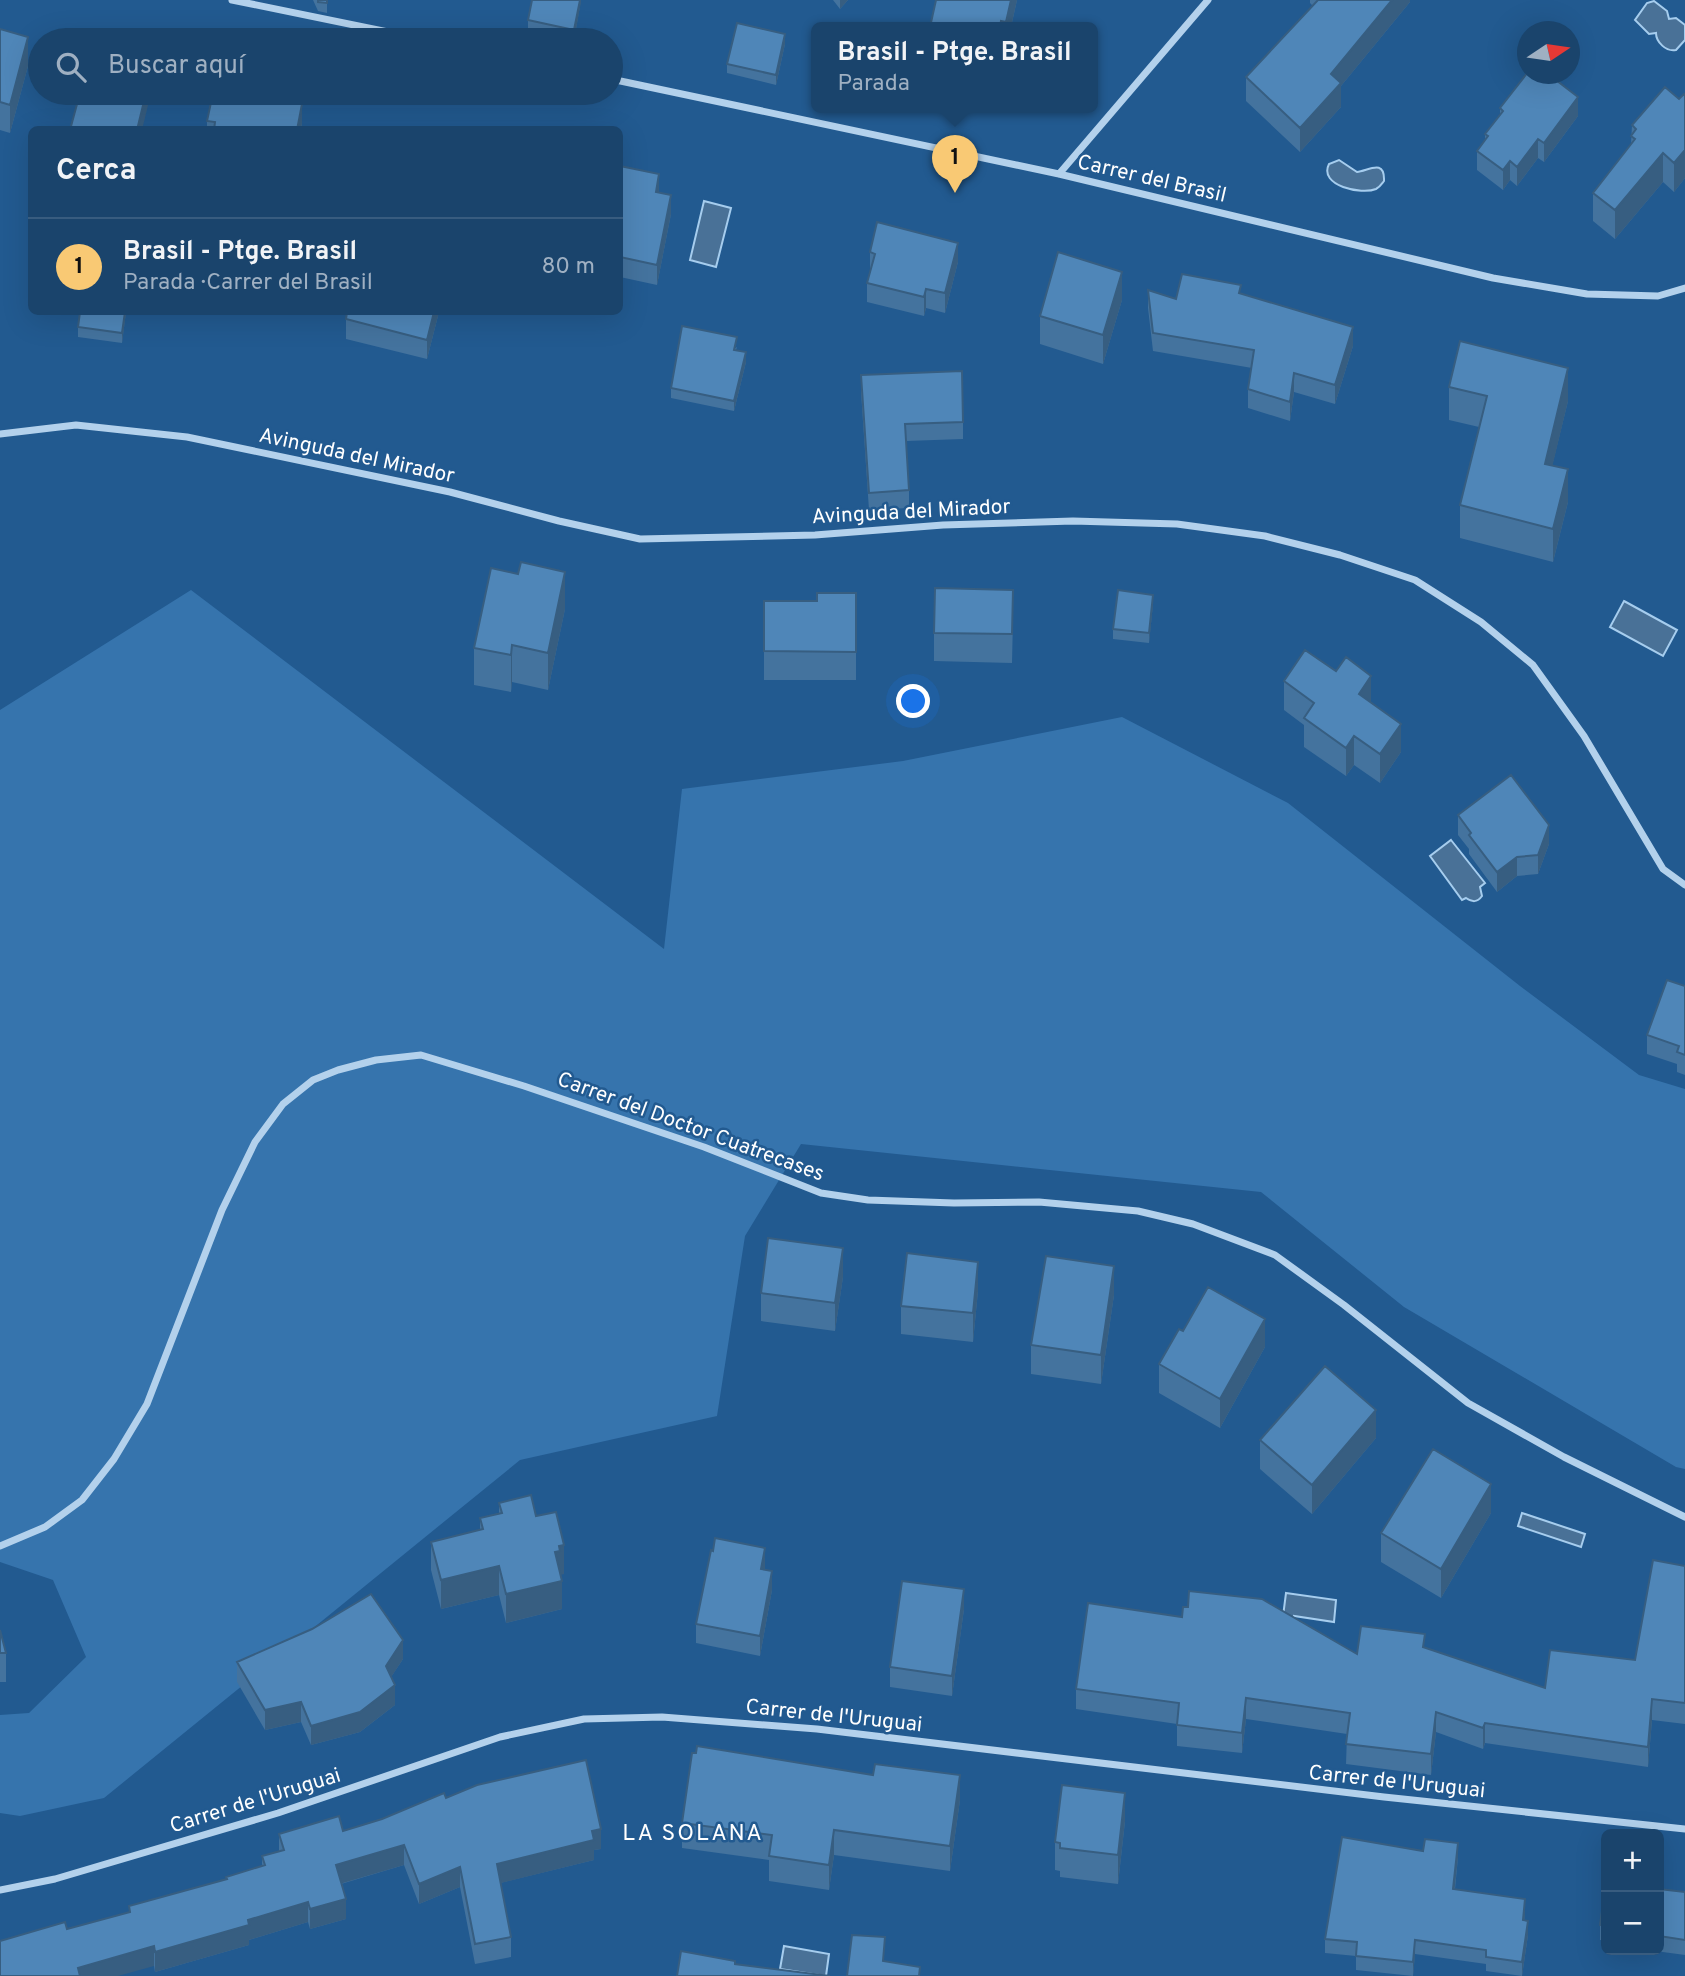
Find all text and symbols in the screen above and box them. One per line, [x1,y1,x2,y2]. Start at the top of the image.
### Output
north arrow [1517,21,1580,84]
popup [811,22,1098,113]
search box [28,28,623,105]
text: Brasil - Ptge. Brasil [837,37,1072,70]
icon: search [52,48,90,86]
text: Buscar aquí [108,50,245,83]
text: Parada [837,70,910,99]
pin: 1 [932,135,978,193]
street label: Carrer del Brasil [1075,149,1229,210]
text: Cerca [56,153,136,190]
text: Brasil - Ptge. Brasil [123,236,357,269]
text: 1 [74,253,84,282]
text: 80 m [542,253,595,282]
text: Parada · Carrer del Brasil [123,269,373,298]
street label: Avinguda del Mirador [256,423,457,490]
street label: Avinguda del Mirador [811,494,1011,531]
your location [896,684,930,718]
street label: Carrer del Doctor Cuatrecases [553,1066,828,1188]
street label: Carrer de l'Uruguai [744,1694,924,1739]
street label: Carrer de l'Uruguai [1307,1760,1487,1805]
street label: Carrer de l'Uruguai [167,1763,344,1840]
district label: LA SOLANA [622,1820,764,1849]
map controls [1601,1829,1664,1955]
button: + [1601,1829,1664,1892]
button: − [1601,1892,1664,1955]

